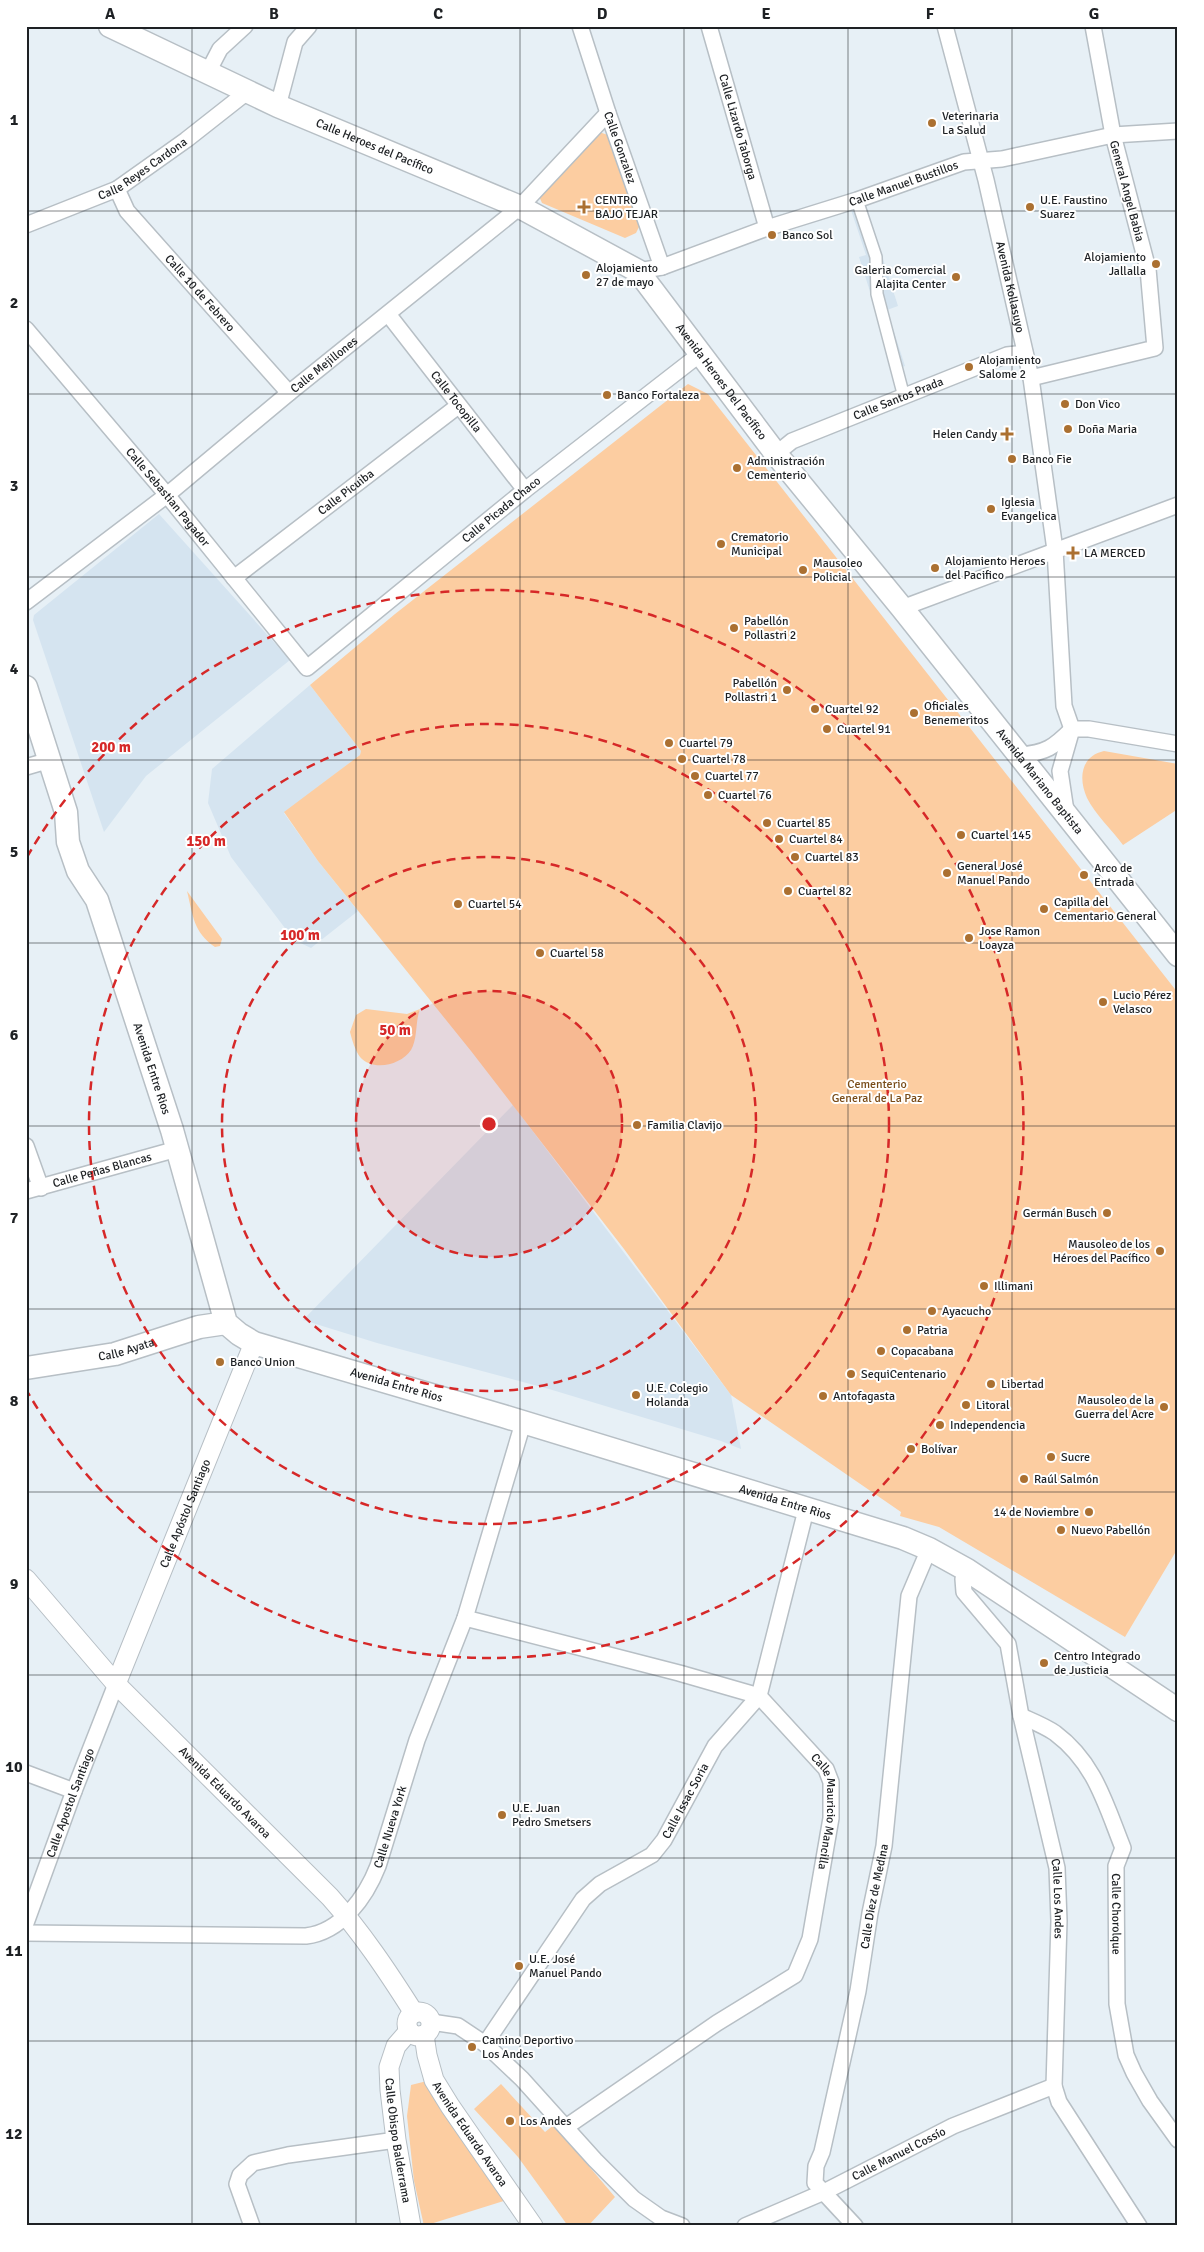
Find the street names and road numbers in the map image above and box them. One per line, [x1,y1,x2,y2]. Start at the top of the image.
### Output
street label: Calle Lizardo Taborga [715,72,760,182]
street label: Calle Gonzalez [600,110,639,186]
street label: Calle Heroes del Pacífico [314,116,436,178]
street label: Calle Reyes Cardona [96,135,190,204]
street label: General Angel Babia [1106,139,1147,243]
street label: Calle Manuel Bustillos [847,158,960,210]
street label: Avenida Kollasuyo [992,240,1027,334]
street label: Calle 10 de Febrero [161,252,238,335]
street label: Avenida Heroes Del Pacífico [672,321,770,443]
street label: Calle Mejillones [288,334,361,397]
street label: Calle Tocopilla [427,368,485,436]
street label: Calle Santos Prada [851,374,946,424]
street label: Calle Sebastian Pagador [122,445,213,550]
street label: Calle Picuiba [315,466,377,519]
street label: Calle Picada Chaco [459,474,544,546]
street label: Avenida Mariano Baptista [993,725,1086,838]
street label: Avenida Entre Rios [130,1021,173,1117]
street label: Calle Peñas Blancas [51,1149,154,1191]
street label: Calle Ayata [97,1335,156,1365]
street label: Avenida Entre Rios [348,1365,444,1406]
street label: Calle Apóstol Santiago [157,1457,214,1570]
street label: Avenida Entre Rios [737,1481,833,1524]
street label: Avenida Eduardo Avaroa [175,1744,274,1842]
street label: Calle Apostol Santiago [43,1746,98,1860]
street label: Calle Mauricio Mancilla [807,1750,838,1871]
street label: Calle Issac Soria [659,1761,712,1842]
street label: Calle Nueva York [371,1784,410,1870]
street label: Calle Diez de Medina [858,1843,892,1950]
street label: Calle Los Andes [1047,1857,1066,1939]
street label: Calle Chorolque [1108,1873,1124,1955]
street label: Calle Obispo Balderrama [381,2077,414,2204]
street label: Avenida Eduardo Avaroa [429,2079,511,2190]
street label: Calle Manuel Cossío [850,2124,948,2184]

